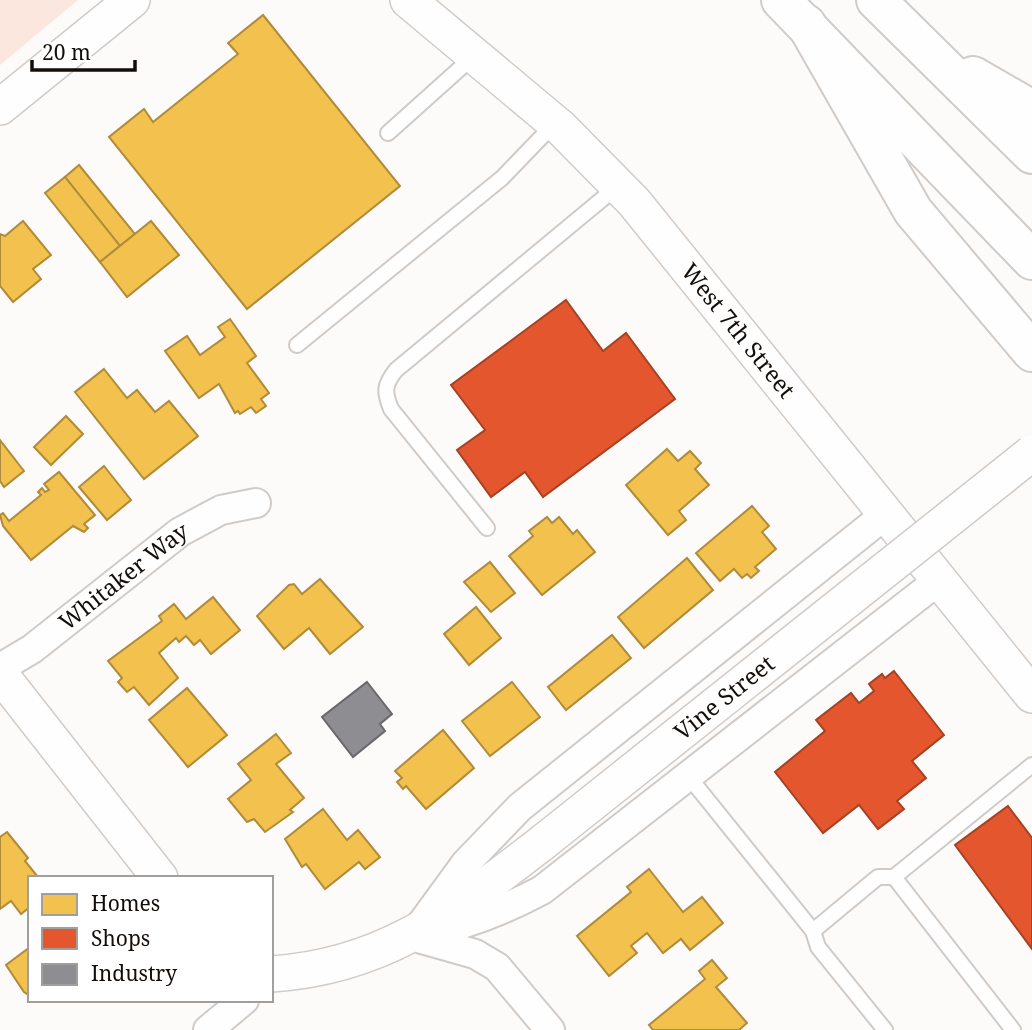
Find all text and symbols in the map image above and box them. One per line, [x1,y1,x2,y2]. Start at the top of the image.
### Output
scale bar [32,28,135,72]
text: 20 m [42,38,91,66]
street label: West 7th Street [674,256,803,405]
street label: Whitaker Way [51,514,193,637]
street label: Vine Street [667,647,781,747]
legend [28,876,273,1002]
text: Homes [91,889,160,917]
text: Shops [91,924,150,952]
text: Industry [91,959,177,987]

